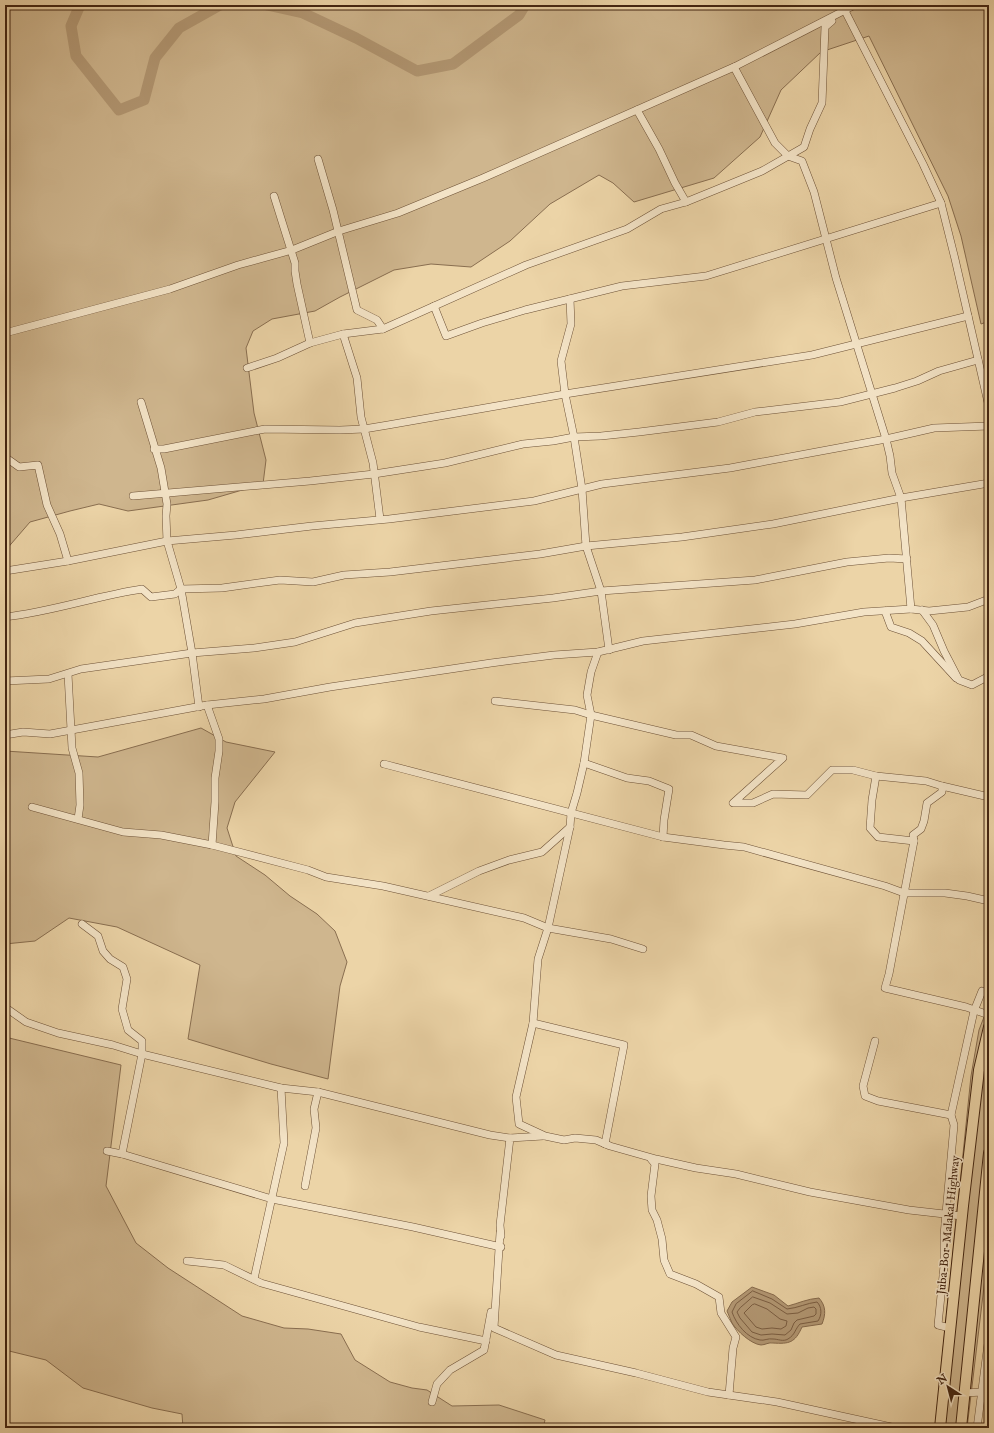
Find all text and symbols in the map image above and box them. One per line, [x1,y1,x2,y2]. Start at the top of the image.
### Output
street label: Juba-Bor-Malakal Highway [934,1155,964,1297]
north arrow [928,1367,968,1407]
text: N [934,1371,951,1389]

